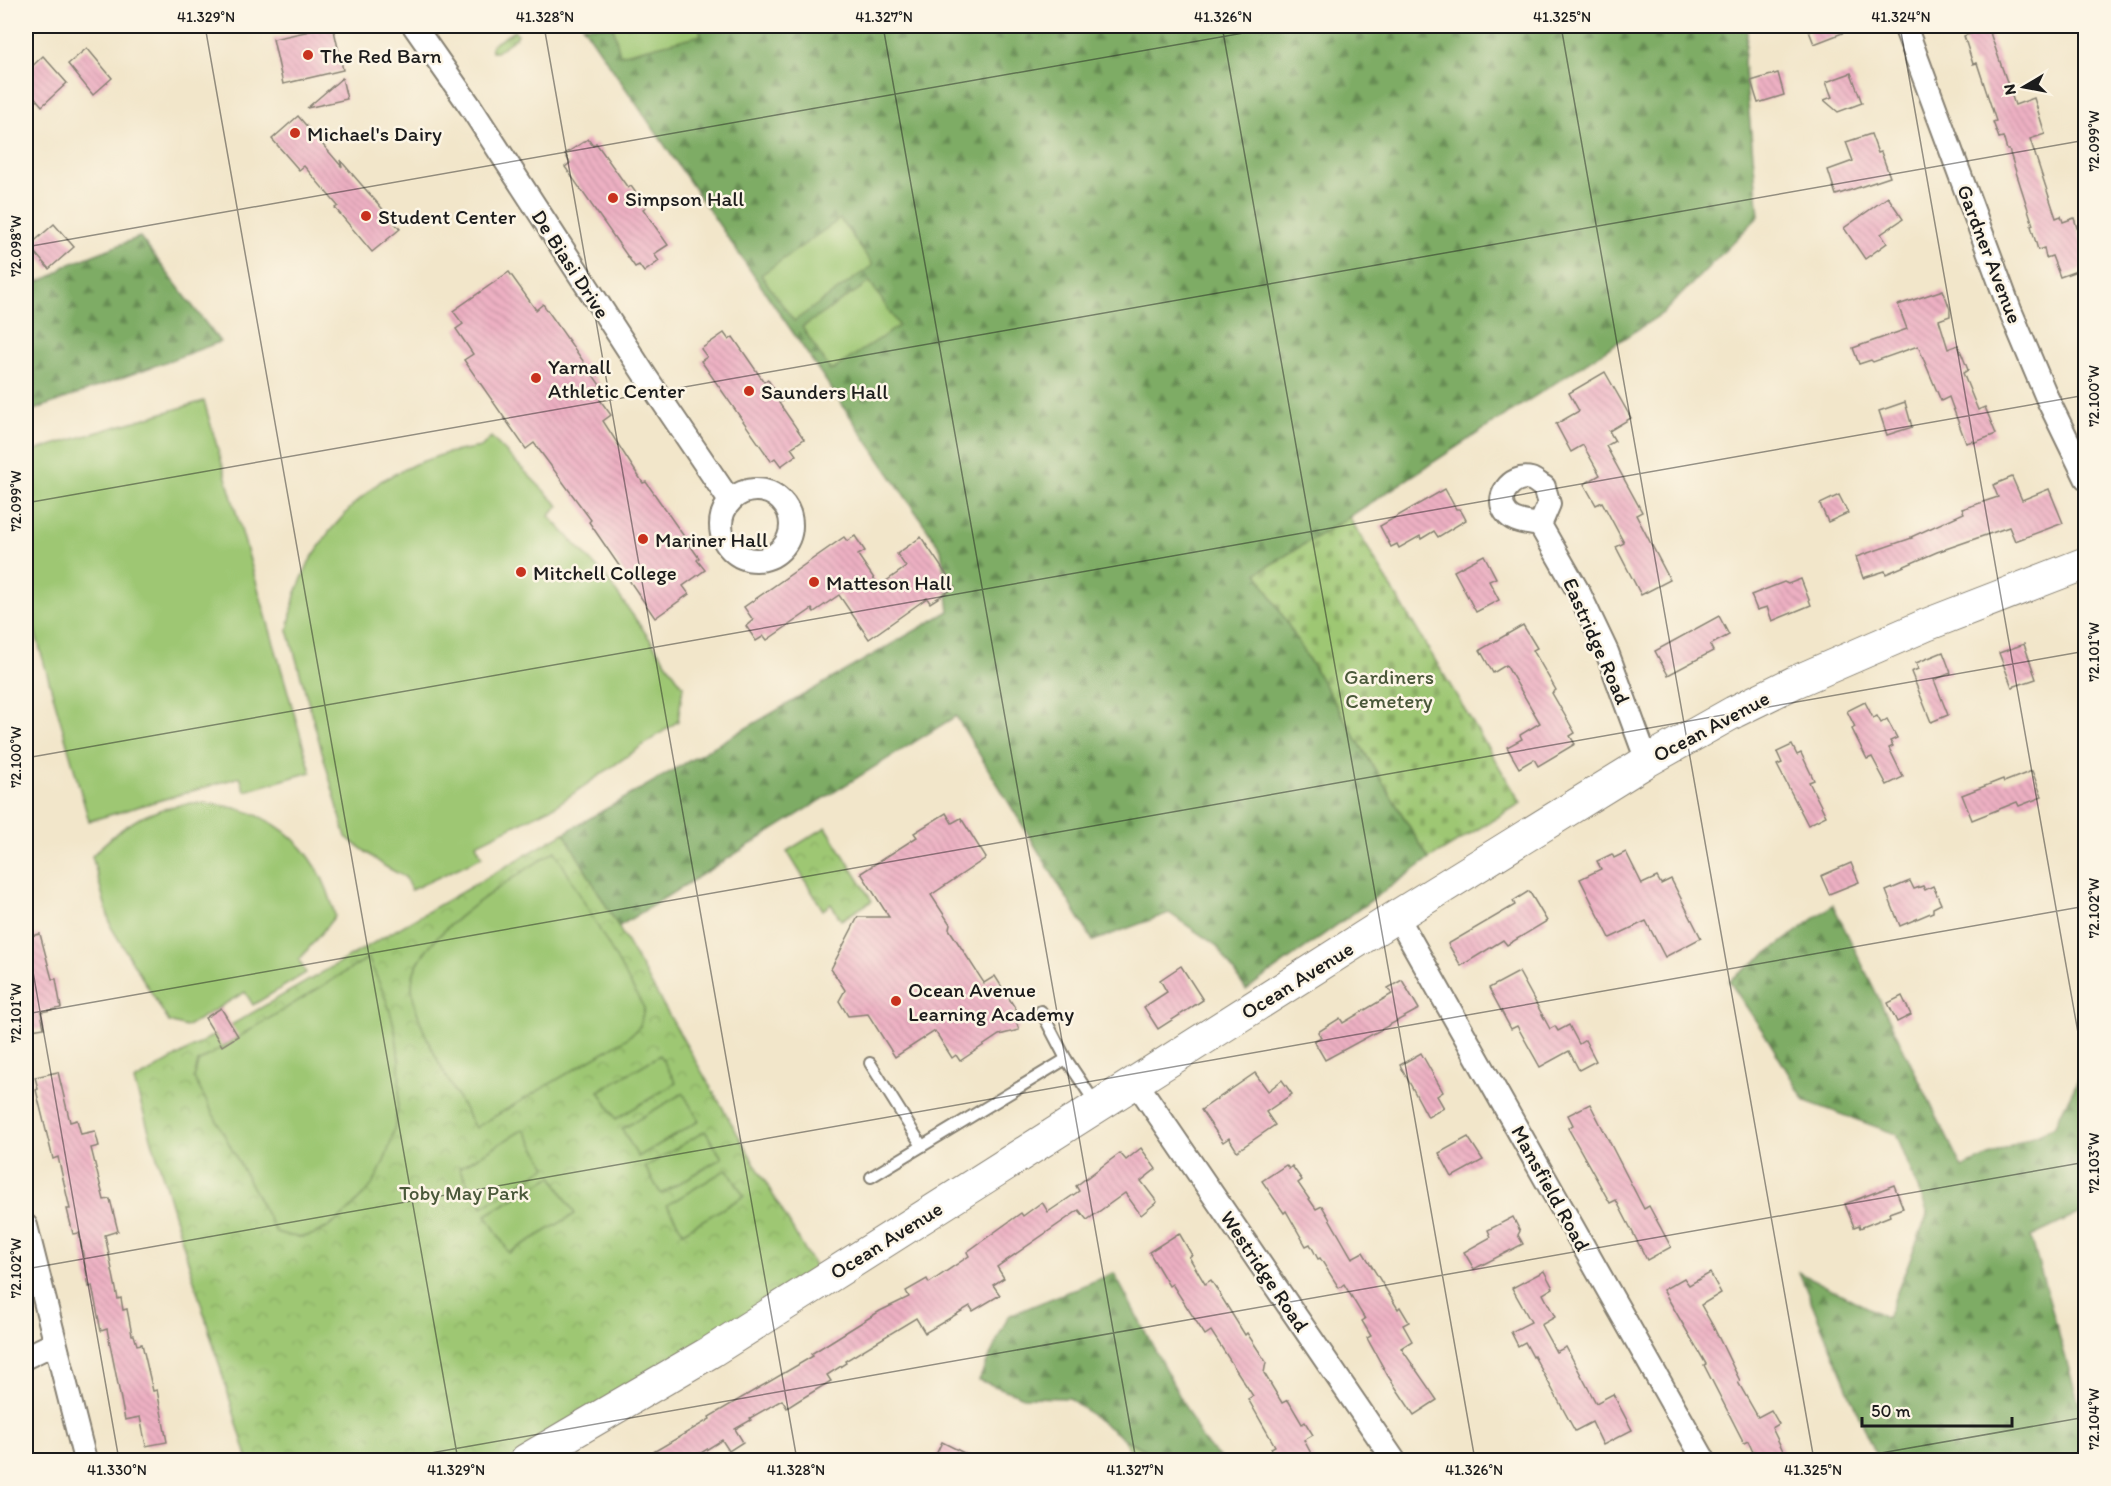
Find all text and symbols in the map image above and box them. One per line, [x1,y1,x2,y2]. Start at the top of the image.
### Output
text: 41.329°N [177,8,235,26]
text: 41.328°N [516,8,574,26]
text: 41.327°N [855,8,913,26]
text: 41.326°N [1194,8,1252,26]
text: 41.325°N [1533,8,1591,26]
text: 41.324°N [1871,8,1931,26]
place label: The Red Barn [320,43,442,68]
marker: The Red Barn [301,48,315,62]
north arrow [1994,57,2054,117]
text: N [1999,83,2020,96]
text: 72.099°W [2085,110,2103,172]
place label: Michael's Dairy [307,121,442,146]
marker: Michael's Dairy [288,126,302,140]
street label: Gardner Avenue [1952,181,2028,327]
place label: Simpson Hall [625,186,744,211]
marker: Simpson Hall [606,191,620,205]
place label: Student Center [378,204,517,229]
street label: De Biasi Drive [527,205,615,323]
marker: Student Center [359,209,373,223]
text: 72.098°W [7,215,25,277]
place label: Yarnall Athletic Center [548,354,685,403]
text: 72.100°W [2085,365,2103,427]
marker: Yarnall Athletic Center [529,371,543,385]
place label: Saunders Hall [761,379,888,404]
marker: Saunders Hall [742,384,756,398]
text: 72.099°W [7,470,25,532]
place label: Mariner Hall [655,527,768,552]
marker: Mariner Hall [636,532,650,546]
place label: Mitchell College [533,560,677,585]
marker: Mitchell College [514,565,528,579]
place label: Matteson Hall [826,570,952,595]
street label: Eastridge Road [1558,574,1636,709]
marker: Matteson Hall [807,575,821,589]
text: 72.101°W [2085,622,2103,682]
park label: Gardiners Cemetery [1344,664,1434,713]
street label: Ocean Avenue [1649,685,1773,767]
text: 72.100°W [7,726,25,788]
text: 72.102°W [2085,878,2103,938]
street label: Ocean Avenue [1236,935,1358,1025]
place label: Ocean Avenue Learning Academy [908,977,1074,1026]
text: 72.101°W [7,983,25,1043]
marker: Ocean Avenue Learning Academy [889,994,903,1008]
street label: Mansfield Road [1506,1121,1596,1255]
text: 72.103°W [2085,1133,2103,1193]
park label: Toby May Park [399,1180,529,1205]
street label: Ocean Avenue [825,1195,947,1285]
street label: Westridge Road [1215,1206,1315,1337]
text: 72.102°W [7,1238,25,1298]
text: 72.104°W [2085,1388,2103,1450]
scale bar [1862,1390,2012,1428]
text: 50 m [1871,1400,1911,1422]
text: 41.330°N [87,1461,147,1479]
text: 41.329°N [427,1461,485,1479]
text: 41.328°N [767,1461,825,1479]
text: 41.327°N [1106,1461,1164,1479]
text: 41.326°N [1445,1461,1503,1479]
text: 41.325°N [1784,1461,1842,1479]

